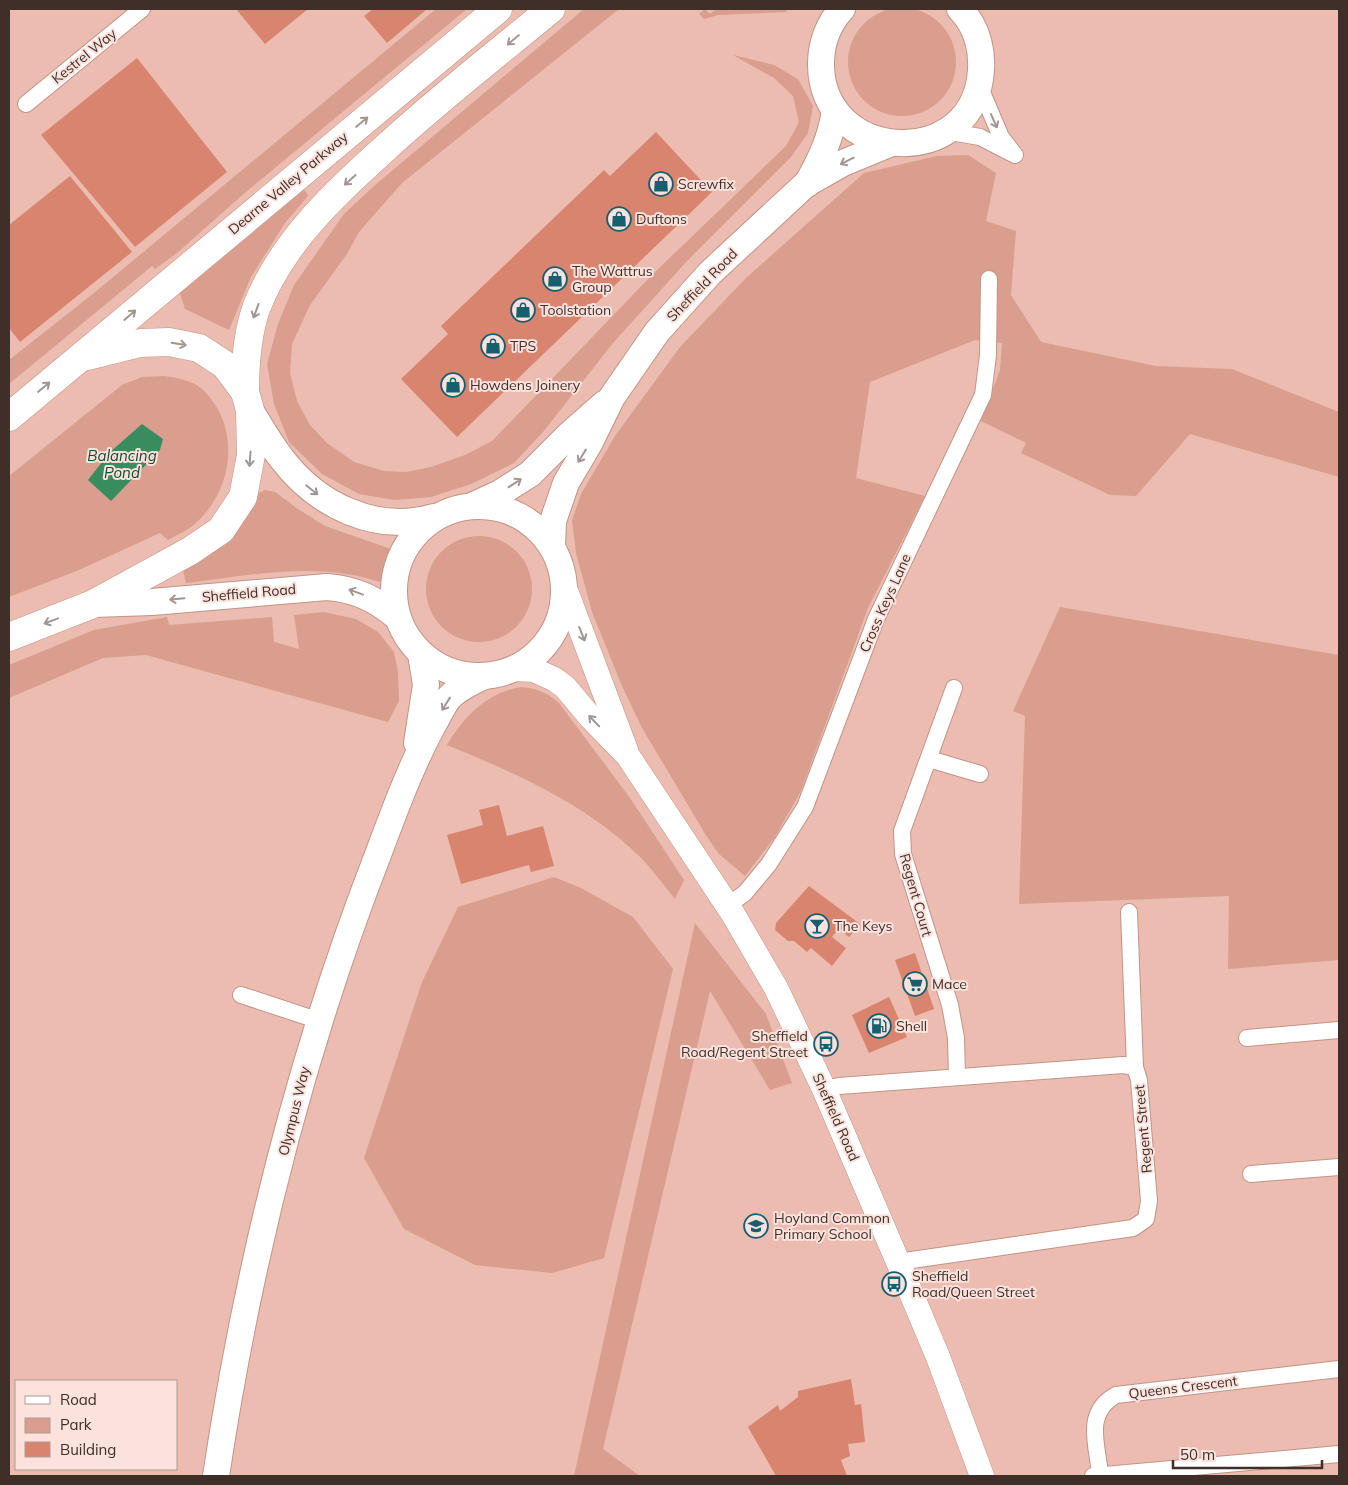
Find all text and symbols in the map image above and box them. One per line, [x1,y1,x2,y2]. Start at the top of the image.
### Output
street label: Kestrel Way [48,24,120,88]
one-way arrow [507,34,520,45]
one-way arrow [991,114,1000,129]
one-way arrow [356,116,369,127]
street label: Dearne Valley Parkway [224,127,352,238]
one-way arrow [840,157,855,166]
shop icon: Screwfix [648,171,674,197]
one-way arrow [344,174,357,186]
place label: Screwfix [678,175,734,193]
shop icon: Duftons [606,206,632,232]
place label: Duftons [636,210,687,228]
street label: Sheffield Road [663,245,741,325]
place label: The Wattrus Group [572,262,653,296]
shop icon: The Wattrus Group [542,266,568,292]
shop icon: Toolstation [510,297,536,323]
place label: Toolstation [540,301,611,319]
one-way arrow [251,303,260,318]
one-way arrow [123,310,136,321]
shop icon: TPS [480,333,506,359]
place label: TPS [510,337,537,355]
one-way arrow [170,339,186,349]
shop icon: Howdens Joinery [440,372,466,398]
place label: Howdens Joinery [470,376,581,394]
one-way arrow [37,382,50,393]
water label: Balancing Pond [87,446,157,482]
one-way arrow [577,449,587,463]
one-way arrow [246,451,255,467]
one-way arrow [508,478,522,488]
one-way arrow [305,484,318,495]
street label: Cross Keys Lane [855,551,915,655]
street label: Sheffield Road [201,580,297,606]
one-way arrow [349,587,364,596]
one-way arrow [170,595,186,604]
one-way arrow [44,616,59,626]
one-way arrow [579,626,588,641]
one-way arrow [440,697,450,711]
one-way arrow [588,715,600,728]
street label: Regent Court [896,851,936,939]
bar icon: The Keys [804,913,830,939]
place label: The Keys [834,917,892,935]
supermarket icon: Mace [902,971,928,997]
place label: Mace [932,975,967,993]
fuel station icon: Shell [866,1013,892,1039]
place label: Shell [896,1017,927,1035]
place label: Sheffield Road/Regent Street [681,1027,808,1061]
bus stop icon: Sheffield Road/Regent Street [813,1031,839,1057]
street label: Olympus Way [274,1064,314,1158]
street label: Sheffield Road [809,1070,863,1164]
street label: Regent Street [1130,1084,1156,1174]
place label: Hoyland Common Primary School [774,1209,890,1243]
school or university icon: Hoyland Common Primary School [743,1213,769,1239]
place label: Sheffield Road/Queen Street [912,1267,1035,1301]
bus stop icon: Sheffield Road/Queen Street [881,1271,907,1297]
street label: Queens Crescent [1128,1371,1239,1403]
legend [15,1380,178,1470]
text: Road [60,1390,97,1409]
text: Park [60,1415,92,1434]
scale bar [1173,1438,1322,1470]
text: Building [60,1440,116,1459]
text: 50 m [1180,1445,1215,1464]

